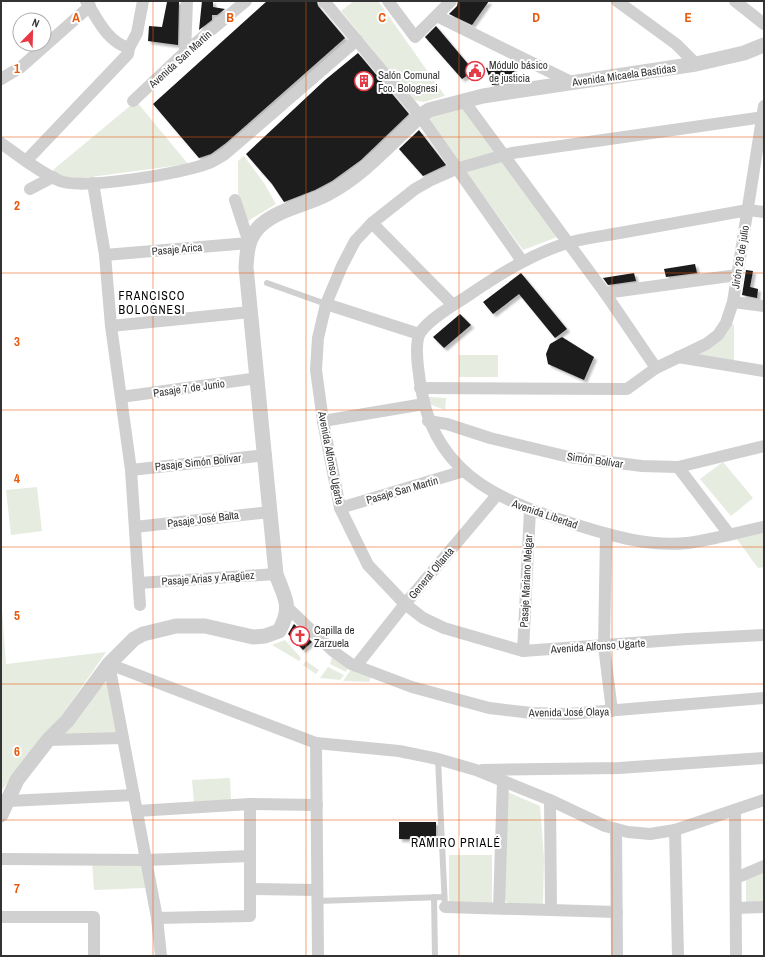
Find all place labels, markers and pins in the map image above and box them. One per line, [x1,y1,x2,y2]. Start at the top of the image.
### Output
place label: Módulo básico de justicia [489,58,548,85]
public building icon: Módulo básico de justicia [464,60,486,82]
place label: Salón Comunal Fco. Bolognesi [378,68,440,95]
building icon: Salón Comunal Fco. Bolognesi [353,70,375,92]
place label: Capilla de Zarzuela [314,623,355,650]
church icon: Capilla de Zarzuela [289,625,311,647]

